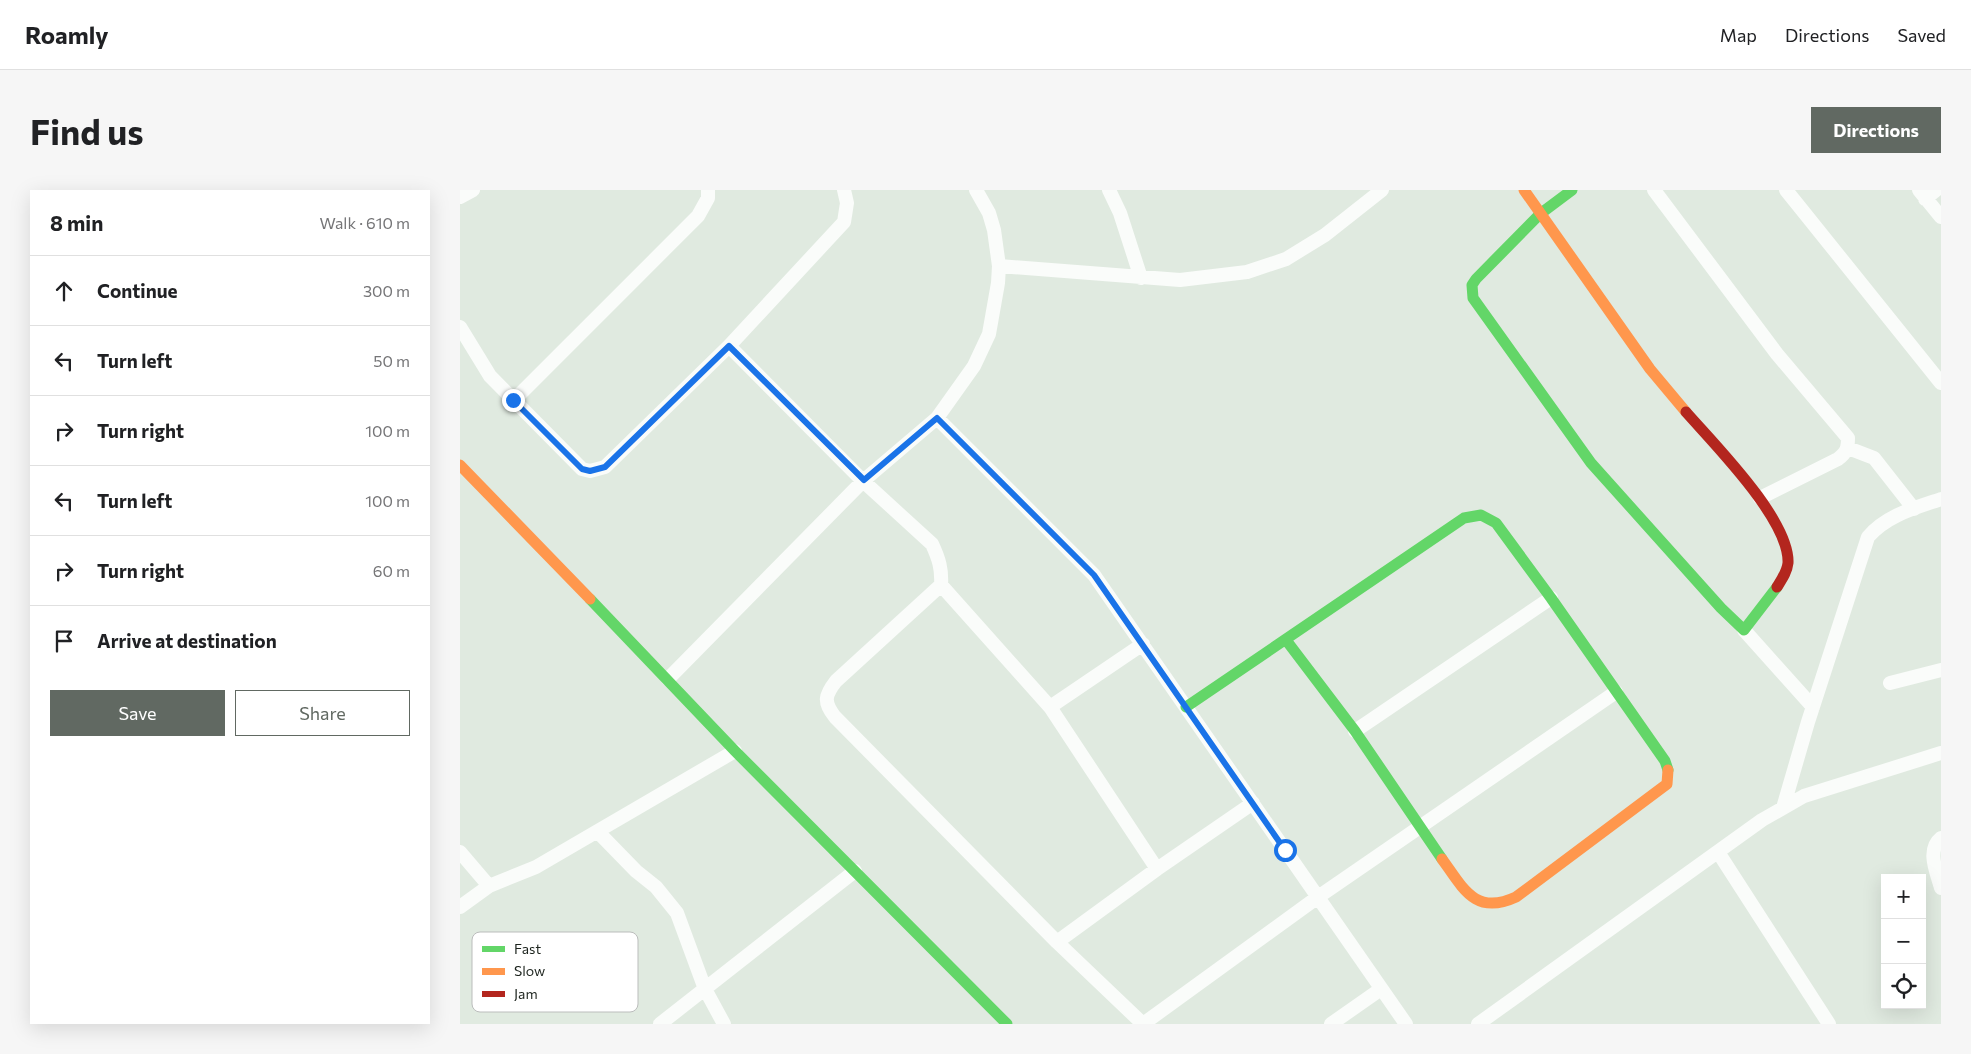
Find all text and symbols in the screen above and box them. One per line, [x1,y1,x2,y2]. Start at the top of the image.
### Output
text: Roamly [25,20,108,49]
text: Map [1720,24,1757,46]
text: Directions [1785,24,1869,46]
text: Saved [1897,24,1946,46]
button: Directions [1811,107,1941,153]
text: Find us [30,109,144,152]
text: 8 min [50,210,103,235]
text: Walk · 610 m [320,213,410,232]
icon: ahead [50,277,78,305]
text: Continue [97,279,177,302]
text: 300 m [363,281,410,300]
icon: left [50,347,78,375]
text: Turn left [97,349,172,372]
text: 50 m [373,351,410,370]
route end [502,389,525,412]
icon: right [50,417,78,445]
text: Turn right [97,419,184,442]
text: 100 m [365,421,410,440]
icon: left [50,487,78,515]
text: Turn left [97,489,172,512]
text: 100 m [365,491,410,510]
icon: right [50,557,78,585]
text: Turn right [97,559,184,582]
text: 60 m [373,561,410,580]
icon: arrive [50,627,78,655]
text: Arrive at destination [97,629,277,652]
button: Save [50,690,225,736]
button: Share [235,690,410,736]
route start [1274,839,1297,862]
map controls [1881,874,1926,1009]
button: + [1881,874,1926,919]
button: − [1881,919,1926,964]
legend [472,932,638,1012]
text: Fast [514,940,541,957]
text: Slow [514,962,545,979]
button: locate [1881,964,1926,1009]
text: Jam [514,985,538,1002]

